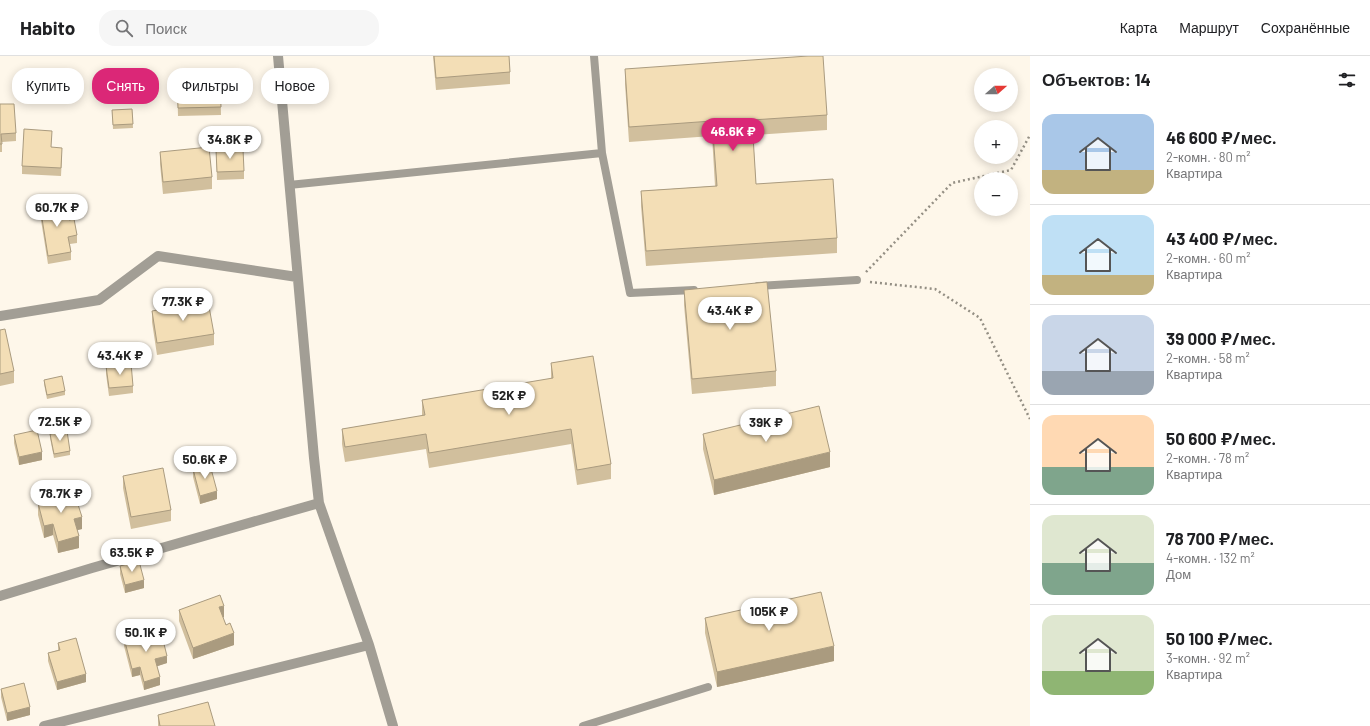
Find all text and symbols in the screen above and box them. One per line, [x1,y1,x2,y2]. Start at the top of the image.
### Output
search box [99,10,379,46]
text: Habito [20,16,75,39]
icon: search [113,17,135,39]
text: Поиск [145,19,187,37]
text: Карта [1120,19,1157,36]
text: Маршрут [1179,19,1239,36]
text: Сохранённые [1261,19,1350,36]
chip: Купить [12,68,84,104]
chip: Снять [92,68,159,104]
chip: Фильтры [167,68,253,104]
chip: Новое [261,68,329,104]
north arrow [974,68,1018,112]
map controls [974,68,1018,216]
text: Объектов: 14 [1042,69,1151,89]
icon: filters [1336,69,1358,91]
pin: 46.6K ₽ [696,118,770,152]
button: + [974,120,1018,164]
text: 46.6K ₽ [710,123,756,139]
pin: 34.8K ₽ [193,126,267,160]
text: 46 600 ₽/мес. [1166,127,1277,147]
icon: home [1074,130,1122,178]
text: 34.8K ₽ [207,131,253,147]
text: 2-комн. · 80 m² [1166,149,1251,165]
text: Квартира [1166,165,1222,181]
button: − [974,172,1018,216]
pin: 60.7K ₽ [20,194,94,228]
text: 60.7K ₽ [35,199,79,215]
text: 43 400 ₽/мес. [1166,228,1278,248]
icon: home [1074,231,1122,279]
text: 2-комн. · 60 m² [1166,250,1250,266]
text: Квартира [1166,266,1222,282]
pin: 77.3K ₽ [146,288,220,322]
text: 77.3K ₽ [162,293,204,309]
pin: 43.4K ₽ [693,297,767,331]
text: 43.4K ₽ [707,302,753,318]
text: 39 000 ₽/мес. [1166,328,1276,348]
icon: home [1074,331,1122,379]
pin: 43.4K ₽ [83,342,157,376]
text: 43.4K ₽ [97,347,143,363]
text: 2-комн. · 58 m² [1166,350,1250,366]
text: Квартира [1166,366,1222,382]
pin: 52K ₽ [481,382,537,416]
text: 52K ₽ [492,387,526,403]
pin: 72.5K ₽ [23,408,97,442]
pin: 39K ₽ [738,409,794,443]
text: 72.5K ₽ [38,413,82,429]
text: 39K ₽ [749,414,783,430]
text: 50 600 ₽/мес. [1166,428,1276,448]
icon: home [1074,431,1122,479]
pin: 50.6K ₽ [168,446,242,480]
text: 2-комн. · 78 m² [1166,450,1249,466]
text: 50.6K ₽ [183,451,227,467]
text: Квартира [1166,466,1222,482]
pin: 78.7K ₽ [24,480,98,514]
text: 78.7K ₽ [39,485,83,501]
text: 78 700 ₽/мес. [1166,528,1274,548]
icon: home [1074,531,1122,579]
pin: 63.5K ₽ [95,539,169,573]
text: 63.5K ₽ [110,544,154,560]
text: 4-комн. · 132 m² [1166,550,1255,566]
text: Дом [1166,566,1191,582]
pin: 105K ₽ [736,598,802,632]
text: 105K ₽ [750,603,788,619]
pin: 50.1K ₽ [109,619,183,653]
text: 50.1K ₽ [125,624,167,640]
text: 50 100 ₽/мес. [1166,628,1273,648]
icon: home [1074,631,1122,679]
text: 3-комн. · 92 m² [1166,650,1250,666]
text: Квартира [1166,666,1222,682]

